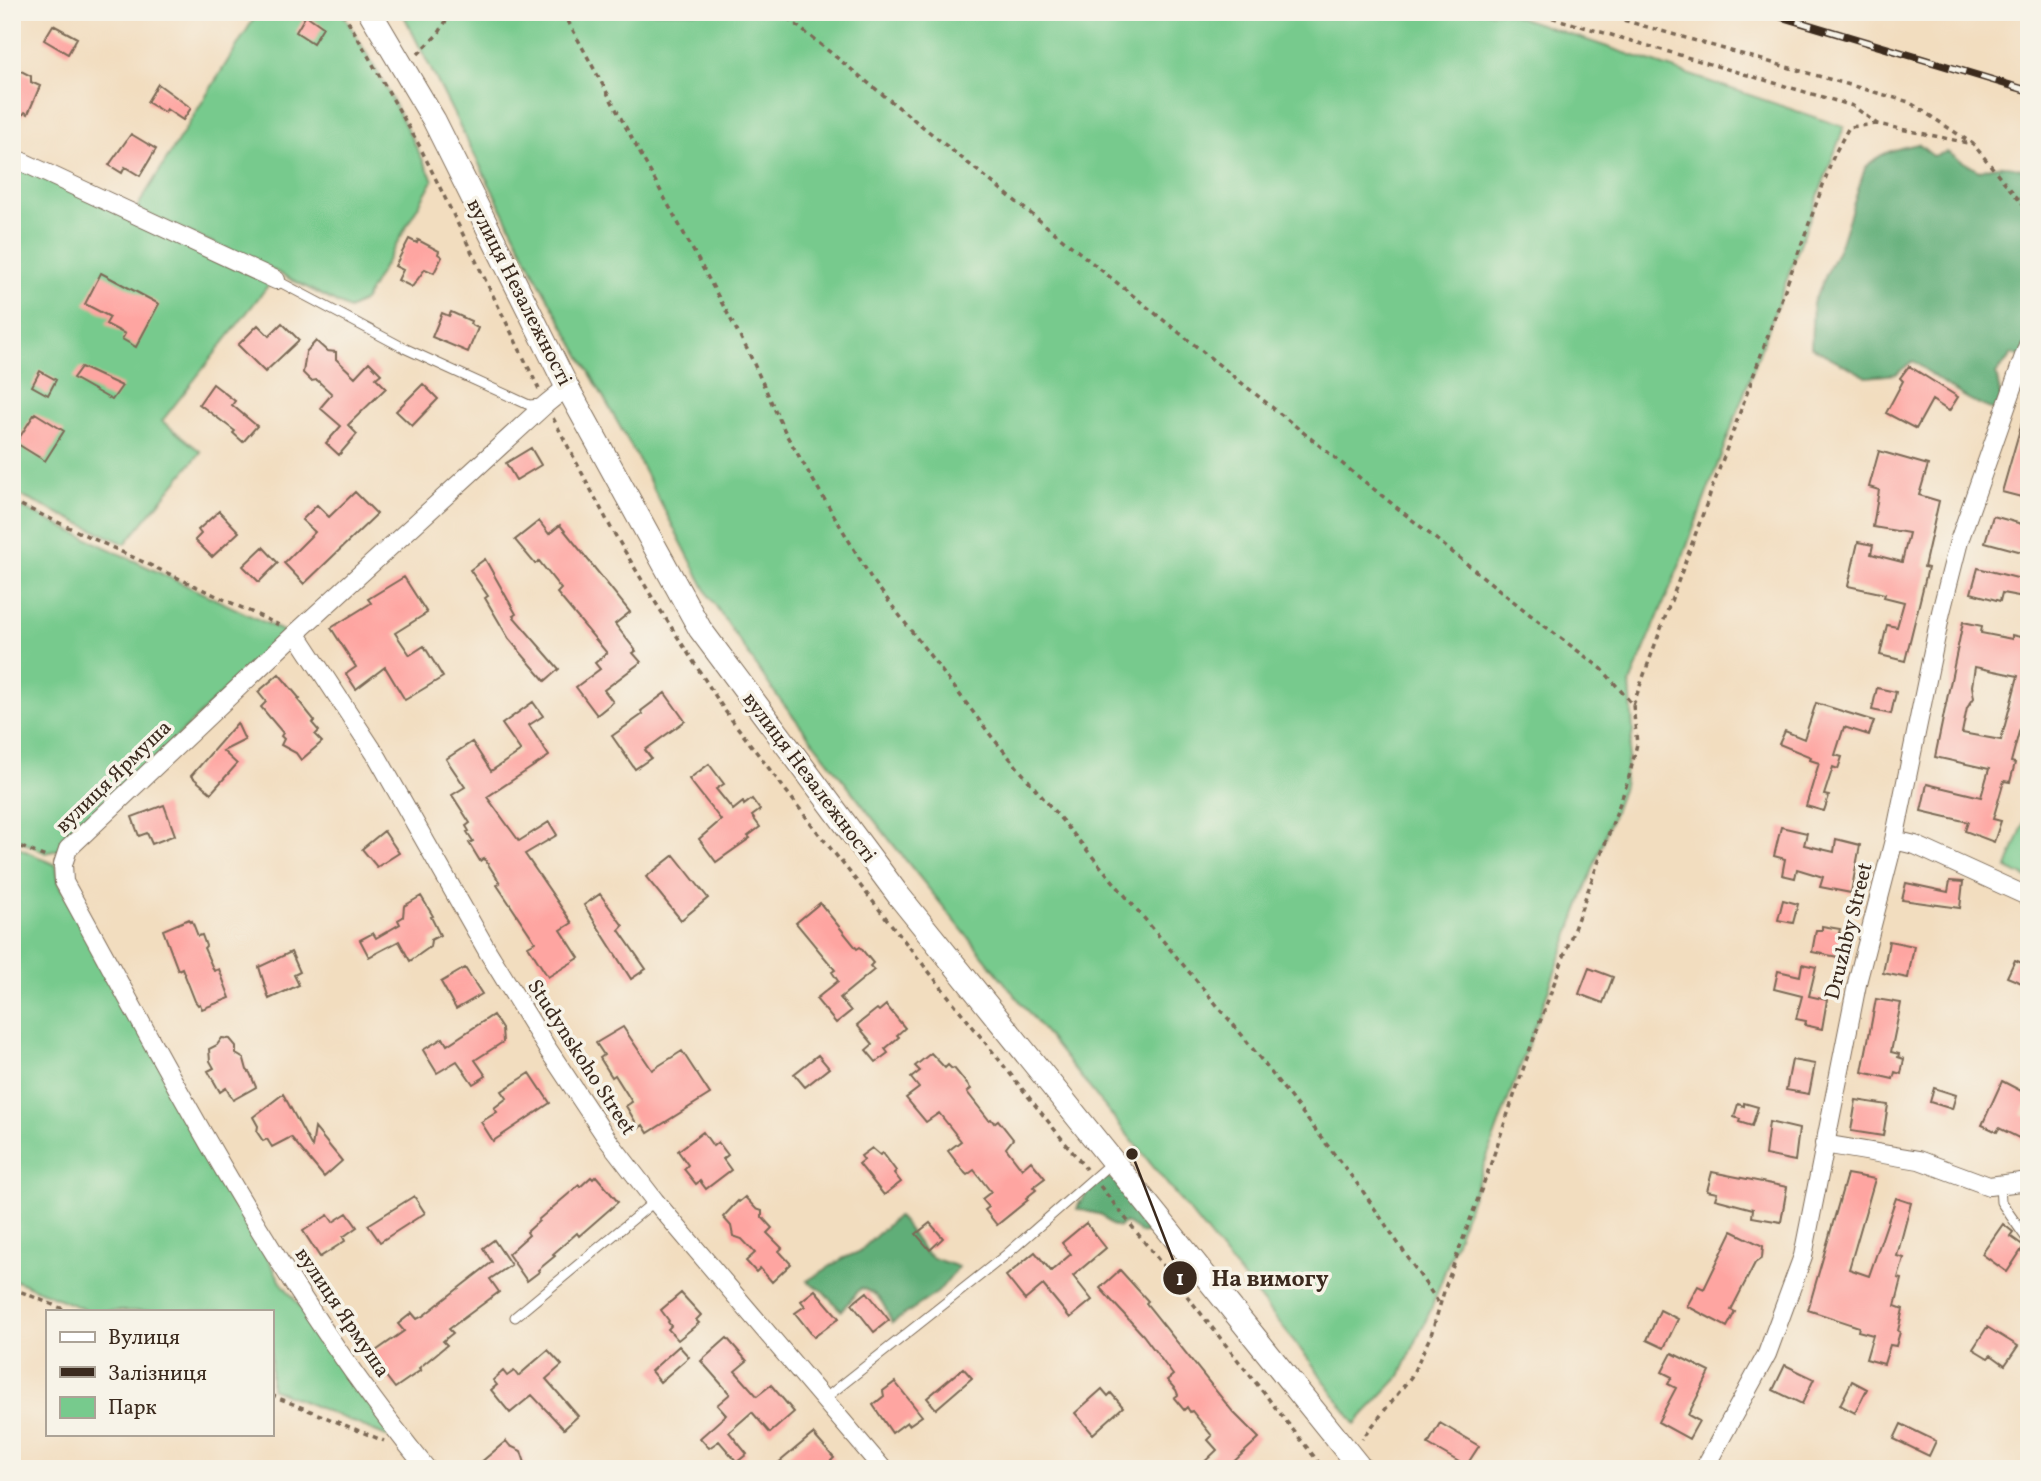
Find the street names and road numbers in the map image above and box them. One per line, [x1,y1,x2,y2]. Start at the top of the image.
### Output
street label: вулиця Незалежності [459,194,579,391]
street label: вулиця Незалежності [735,687,883,869]
street label: вулиця Ярмуша [50,714,179,840]
street label: Druzhby Street [1818,860,1880,1003]
street label: Studynskoho Street [519,974,642,1141]
street label: вулиця Ярмуша [287,1242,396,1384]

